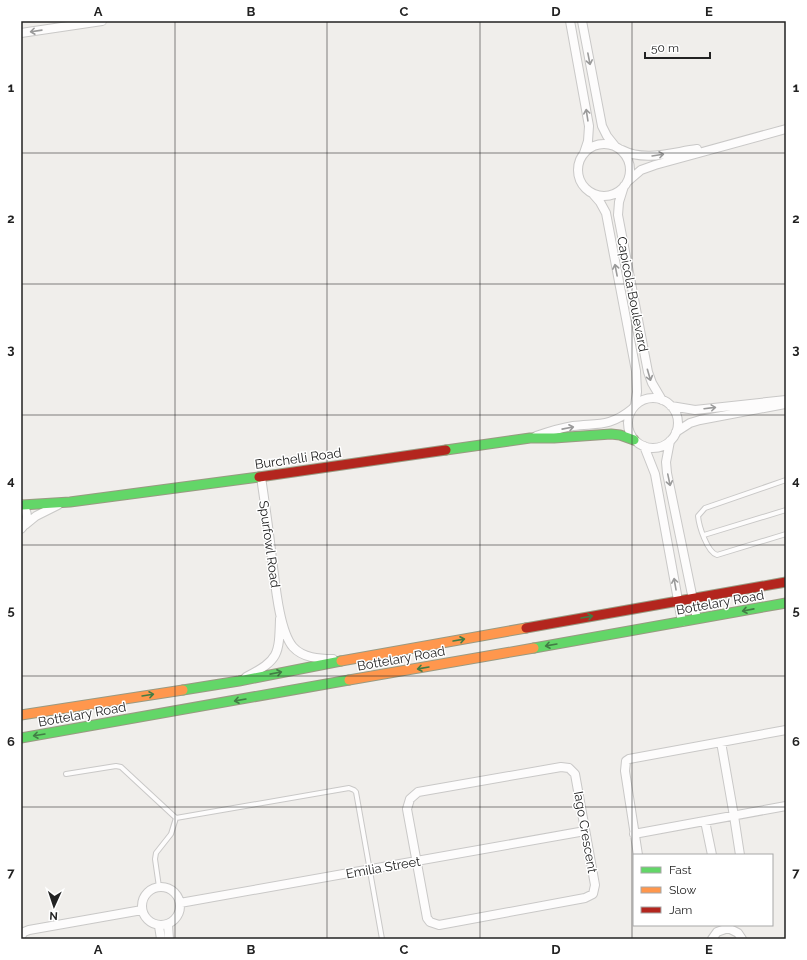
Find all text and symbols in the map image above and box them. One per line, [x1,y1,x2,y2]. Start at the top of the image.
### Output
text: A [94,4,103,19]
text: B [247,4,256,19]
text: C [400,4,409,19]
text: D [551,4,561,19]
text: E [705,4,713,19]
one-way arrow [30,27,43,34]
scale bar [645,34,710,60]
text: 50 m [651,41,679,55]
one-way arrow [585,52,593,65]
text: 1 [8,80,15,95]
text: 1 [793,80,800,95]
one-way arrow [583,109,591,122]
one-way arrow [651,151,664,159]
text: 2 [7,211,15,226]
text: 2 [792,211,800,226]
street label: Capicola Boulevard [614,235,651,353]
one-way arrow [612,264,620,277]
text: 3 [7,342,15,357]
text: 3 [792,342,800,357]
one-way arrow [646,369,653,382]
one-way arrow [703,404,716,412]
one-way arrow [561,423,574,431]
street label: Burchelli Road [254,445,342,472]
text: 4 [7,473,15,488]
one-way arrow [665,473,673,486]
text: 4 [792,473,800,488]
street label: Spurfowl Road [256,499,283,589]
one-way arrow [670,578,678,591]
street label: Bottelary Road [675,587,765,618]
text: 5 [7,603,15,618]
text: 5 [792,603,800,618]
one-way arrow [742,606,755,614]
one-way arrow [580,613,593,621]
one-way arrow [452,636,465,644]
one-way arrow [545,641,558,649]
street label: Bottelary Road [356,643,446,674]
one-way arrow [417,664,430,672]
one-way arrow [269,669,282,677]
one-way arrow [141,691,154,699]
one-way arrow [233,696,246,704]
street label: Bottelary Road [37,699,127,730]
one-way arrow [33,731,46,739]
text: 6 [7,734,15,749]
text: 6 [792,734,800,749]
street label: Iago Crescent [571,790,600,875]
street label: Emilia Street [345,853,422,881]
legend [633,854,773,926]
text: Fast [669,863,692,877]
text: 7 [7,865,15,880]
text: 7 [792,865,800,880]
text: Slow [669,883,696,897]
north arrow [34,886,74,926]
text: Jam [669,903,692,917]
text: N [49,909,58,922]
text: A [94,942,103,957]
text: B [247,942,256,957]
text: C [400,942,409,957]
text: D [551,942,561,957]
text: E [705,942,713,957]

